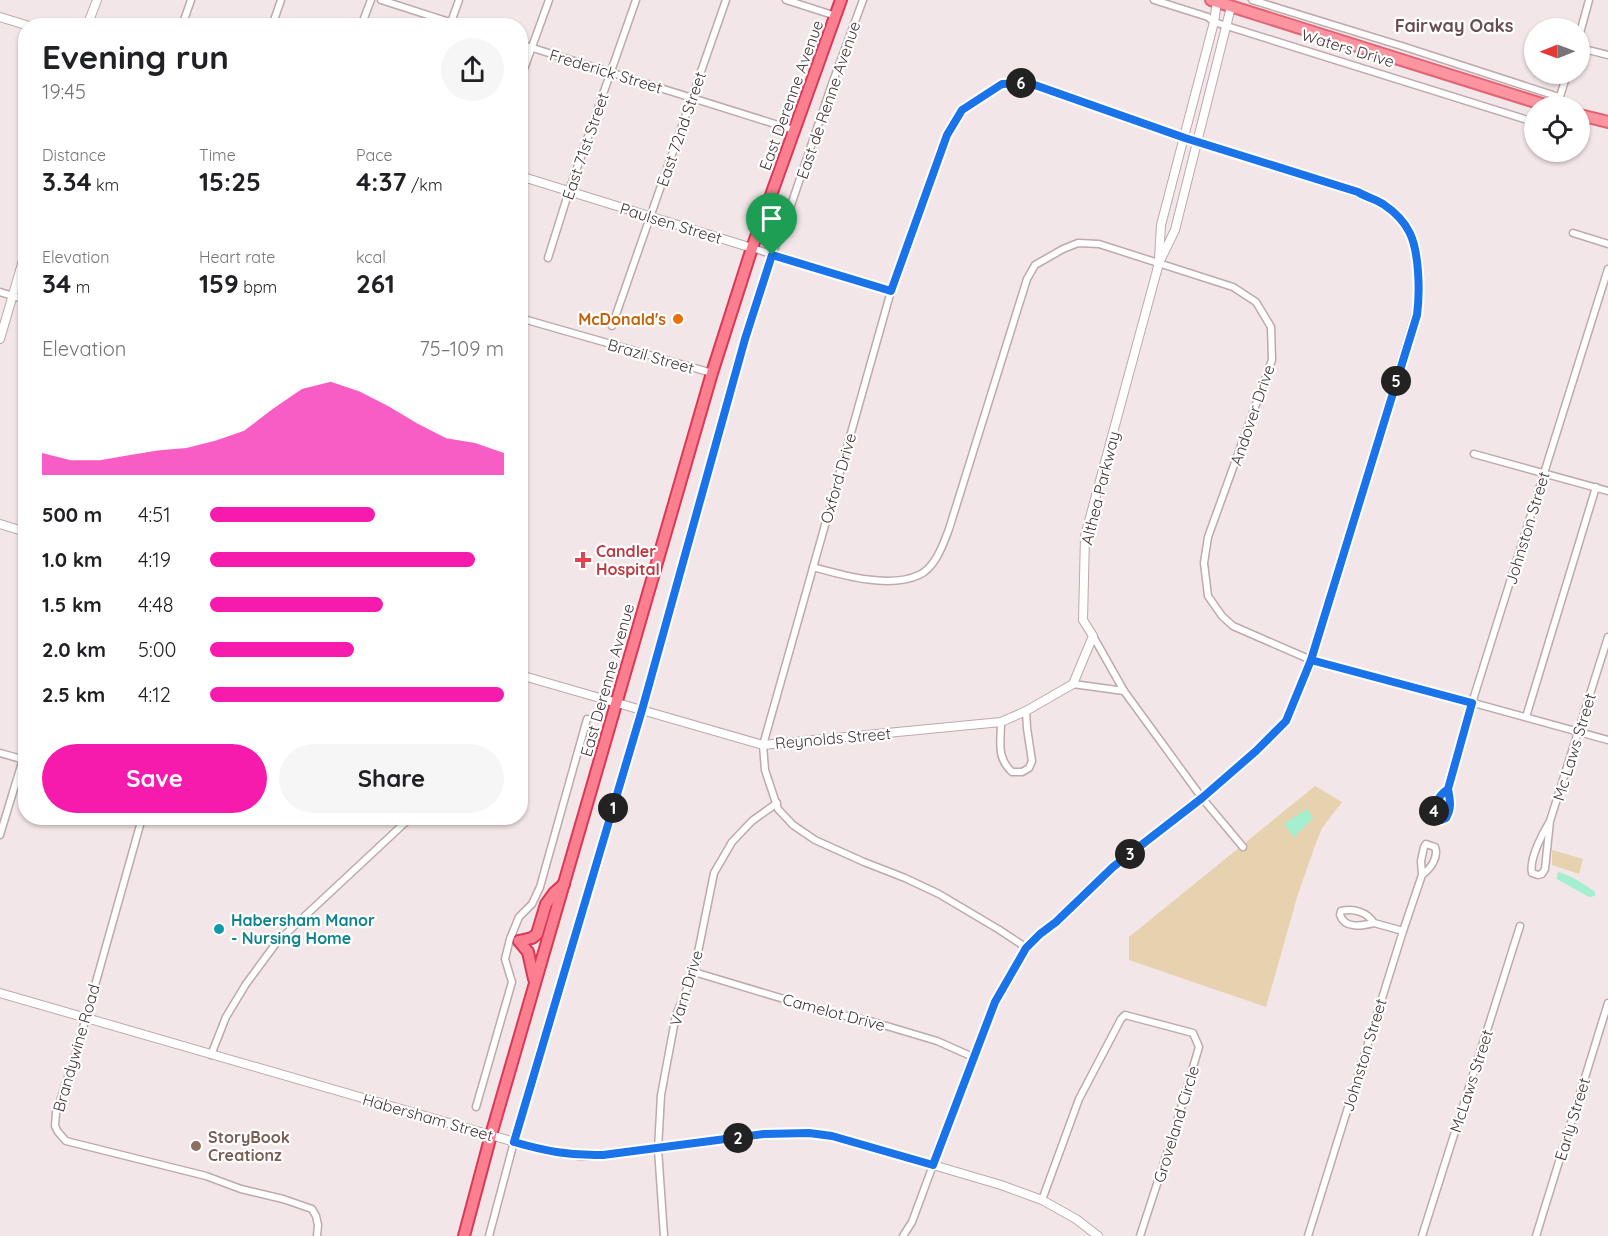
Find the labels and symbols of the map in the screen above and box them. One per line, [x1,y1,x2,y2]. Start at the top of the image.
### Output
district label: Fairway Oaks [1395,14,1514,37]
street label: East Derenne Avenue [755,17,827,173]
north arrow [1524,18,1590,84]
street label: East de Renne Avenue [792,19,864,181]
street label: Waters Drive [1299,24,1397,72]
street label: Frederick Street [547,44,665,98]
pin: 6 [1006,68,1036,98]
street label: East 72nd Street [652,69,710,189]
street label: East 71st Street [557,90,613,202]
pin [746,193,797,255]
street label: Paulsen Street [618,198,724,248]
place label: McDonald's [578,309,666,329]
marker: McDonald's [671,312,685,326]
street label: Brazil Street [605,334,697,378]
street label: Andover Drive [1225,362,1279,468]
pin: 5 [1381,366,1411,396]
street label: Althea Parkway [1076,429,1124,547]
street label: Oxford Drive [816,431,860,525]
street label: Johnston Street [1500,469,1554,587]
place label: Candler Hospital [596,541,660,579]
marker: Candler Hospital [574,551,592,569]
street label: East Derenne Avenue [576,601,638,759]
street label: Mc Laws Street [1548,691,1600,803]
street label: Reynolds Street [774,723,892,753]
pin: 1 [598,793,628,823]
pin: 4 [1419,796,1449,826]
pin: 3 [1115,839,1145,869]
place label: Habersham Manor - Nursing Home [231,910,375,948]
marker: Habersham Manor - Nursing Home [212,922,226,936]
street label: Varn Drive [665,948,707,1028]
street label: Brandywine Road [48,982,104,1114]
street label: Camelot Drive [781,989,887,1035]
street label: Johnston Street [1337,996,1391,1114]
street label: McLaws Street [1445,1027,1497,1135]
street label: Groveland Circle [1149,1063,1203,1185]
street label: Early Street [1550,1075,1594,1163]
street label: Habersham Street [360,1089,496,1145]
pin: 2 [723,1123,753,1153]
place label: StoryBook Creationz [208,1127,290,1165]
marker: StoryBook Creationz [189,1139,203,1153]

